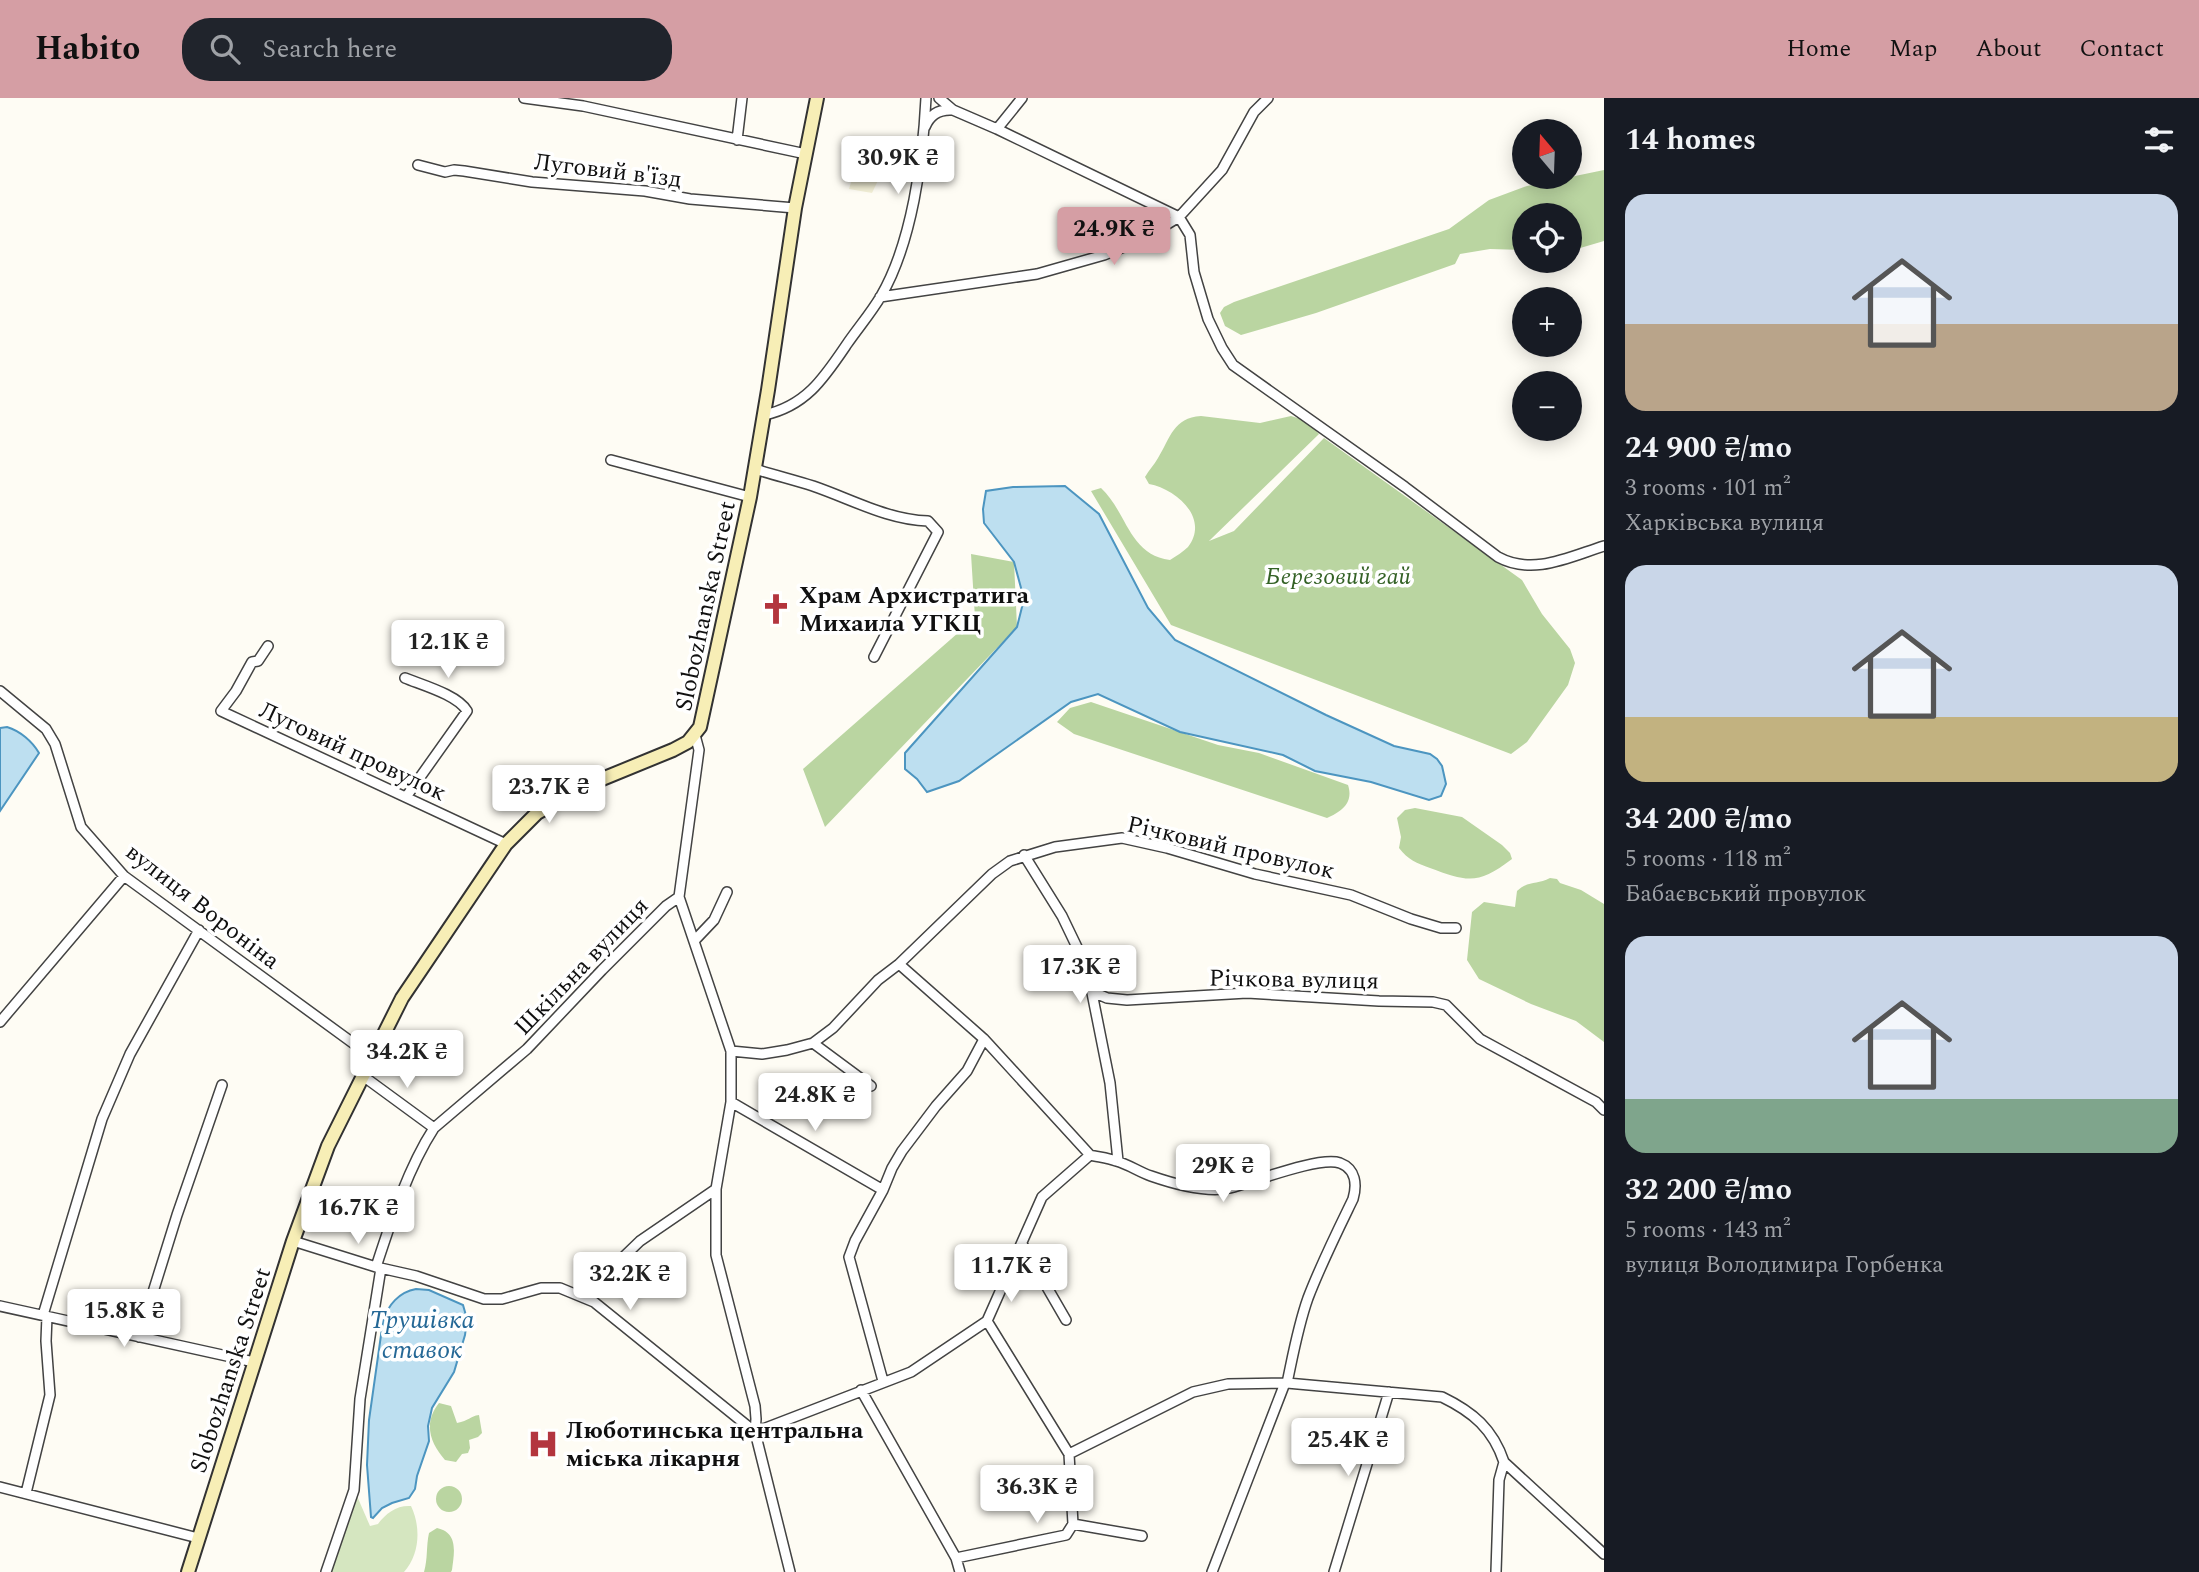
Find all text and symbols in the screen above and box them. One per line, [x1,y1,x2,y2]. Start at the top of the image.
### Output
search box [182,18,672,81]
text: Habito [35,24,140,74]
text: Search here [262,29,397,69]
icon: search [206,30,244,68]
text: Home [1786,31,1851,67]
text: Map [1889,31,1937,67]
text: About [1975,31,2041,67]
text: Contact [2079,31,2164,67]
text: 14 homes [1625,117,1756,163]
north arrow [1512,119,1582,189]
map controls [1512,119,1582,441]
icon: filters [2140,121,2178,159]
pin: 30.9K ₴ [833,136,963,196]
text: 30.9K ₴ [857,141,939,176]
street label: Луговий в'їзд [532,144,684,198]
button: locate [1512,203,1582,273]
pin: 24.9K ₴ [1049,208,1179,267]
text: 24.9K ₴ [1073,212,1155,247]
icon: home [1839,240,1965,366]
button: + [1512,287,1582,357]
button: − [1512,371,1582,441]
text: 24 900 ₴/mo [1625,425,1792,471]
text: 3 rooms · 101 m² [1625,471,1791,506]
street label: Slobozhanska Street [666,498,746,715]
text: Харківська вулиця [1625,506,1824,541]
park label: Березовий гай [1265,559,1411,595]
place label: Храм Архистратига Михаила УГКЦ [799,578,1030,642]
church icon: Храм Архистратига Михаила УГКЦ [759,592,793,626]
icon: home [1839,611,1965,737]
pin: 12.1K ₴ [383,620,513,680]
text: 12.1K ₴ [407,625,489,660]
street label: Луговий провулок [253,693,452,811]
pin: 23.7K ₴ [484,766,614,825]
text: 23.7K ₴ [508,770,590,805]
text: 34 200 ₴/mo [1625,796,1792,842]
street label: Річковий провулок [1123,807,1338,889]
street label: вулиця Вороніна [117,835,287,979]
text: 5 rooms · 118 m² [1625,842,1791,877]
text: Бабаєвський провулок [1625,877,1866,912]
street label: Шкільна вулиця [506,889,657,1044]
pin: 17.3K ₴ [1015,946,1145,1005]
text: 17.3K ₴ [1039,950,1121,985]
street label: Річкова вулиця [1209,961,1379,999]
icon: home [1839,982,1965,1108]
pin: 34.2K ₴ [342,1030,472,1090]
text: 34.2K ₴ [366,1035,448,1070]
pin: 24.8K ₴ [750,1074,880,1133]
text: 24.8K ₴ [774,1078,856,1113]
pin: 29K ₴ [1174,1144,1272,1204]
text: 29K ₴ [1192,1149,1254,1184]
text: 32 200 ₴/mo [1625,1167,1792,1213]
pin: 16.7K ₴ [293,1186,423,1246]
text: 16.7K ₴ [317,1191,399,1226]
text: 5 rooms · 143 m² [1625,1213,1791,1248]
pin: 11.7K ₴ [946,1244,1076,1304]
text: вулиця Володимира Горбенка [1625,1248,1943,1283]
text: 11.7K ₴ [970,1249,1052,1284]
pin: 32.2K ₴ [565,1252,695,1312]
text: 32.2K ₴ [589,1257,671,1292]
street label: Slobozhanska Street [181,1263,281,1478]
pin: 15.8K ₴ [59,1290,189,1349]
text: 15.8K ₴ [83,1294,165,1329]
water label: Трушівка ставок [370,1300,474,1370]
place label: Люботинська центральна міська лікарня [566,1413,864,1477]
pin: 25.4K ₴ [1283,1418,1413,1478]
text: 25.4K ₴ [1307,1423,1389,1458]
hospital icon: Люботинська центральна міська лікарня [526,1427,560,1461]
pin: 36.3K ₴ [972,1466,1102,1525]
text: 36.3K ₴ [996,1470,1078,1505]

